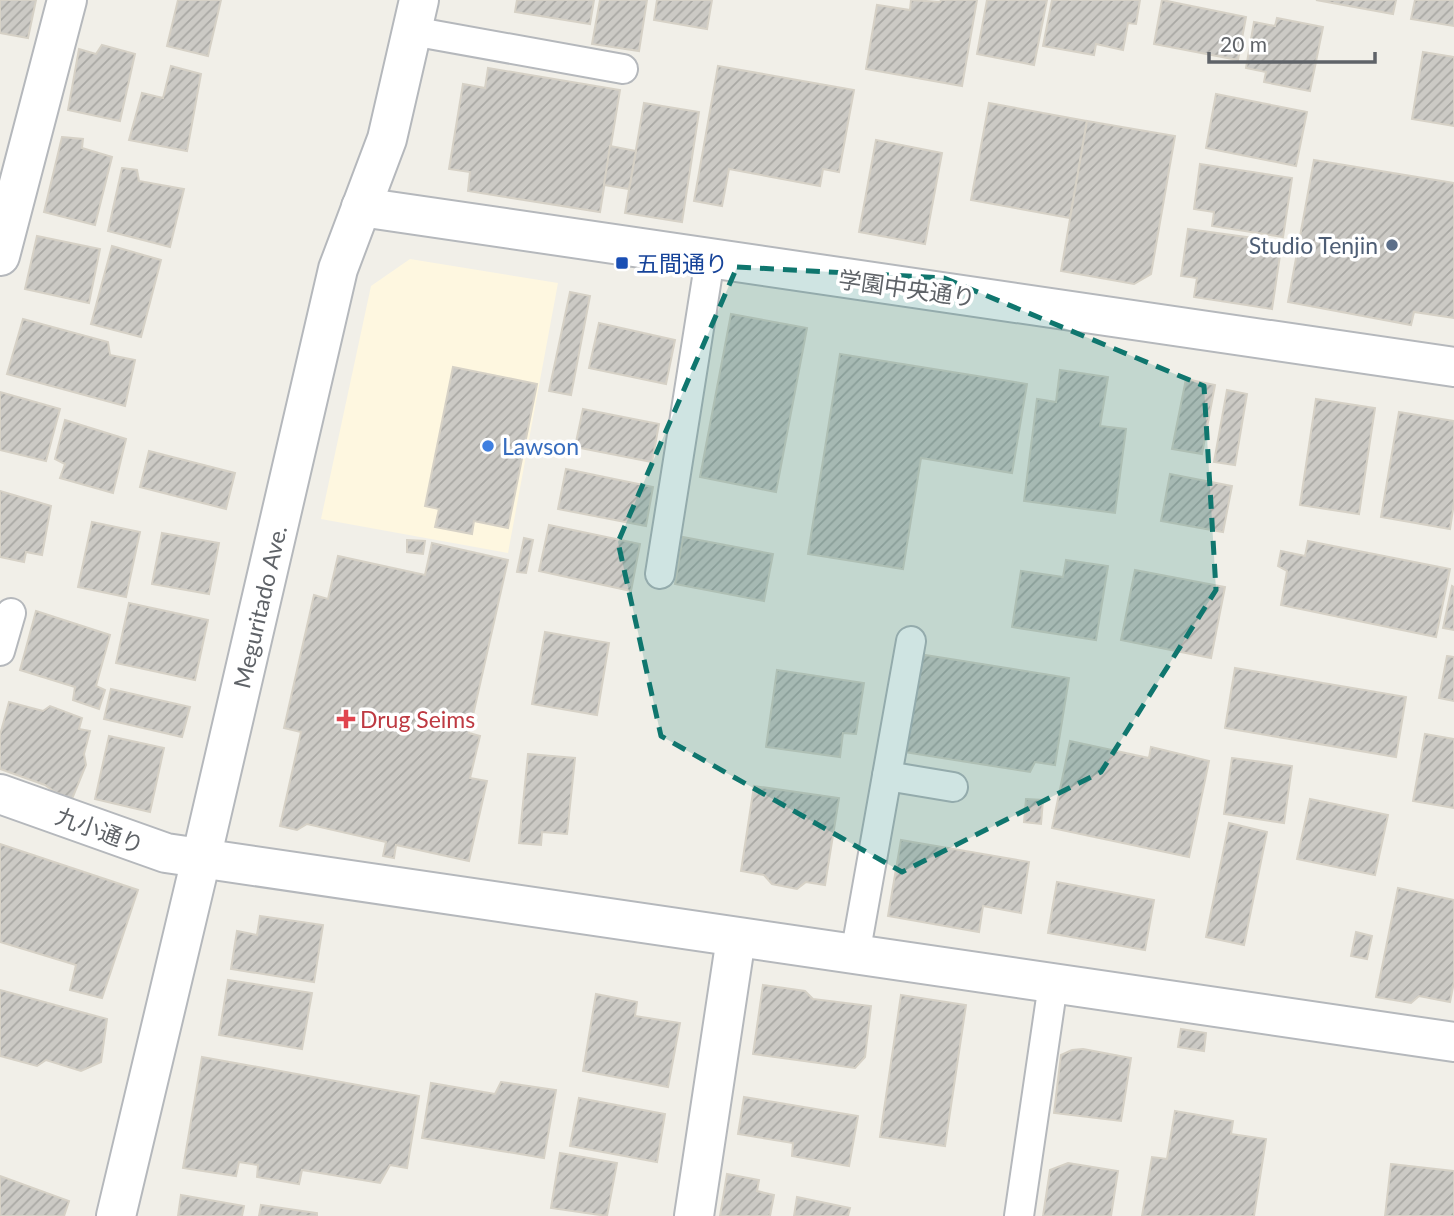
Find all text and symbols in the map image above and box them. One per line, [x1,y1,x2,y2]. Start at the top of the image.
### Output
scale bar [1209,21,1375,65]
text: 20 m [1220,31,1267,56]
place label: Studio Tenjin [1249,231,1378,259]
marker: Studio Tenjin [1384,237,1400,253]
place label: 五間通り [636,249,728,277]
marker: 五間通り [614,255,630,271]
street label: 学園中央通り [837,265,977,311]
place label: Lawson [502,432,579,460]
marker: Lawson [480,438,496,454]
street label: Meguritado Ave. [227,522,292,691]
place label: Drug Seims [360,705,475,733]
marker: Drug Seims [338,711,354,727]
street label: 九小通り [52,801,148,859]

